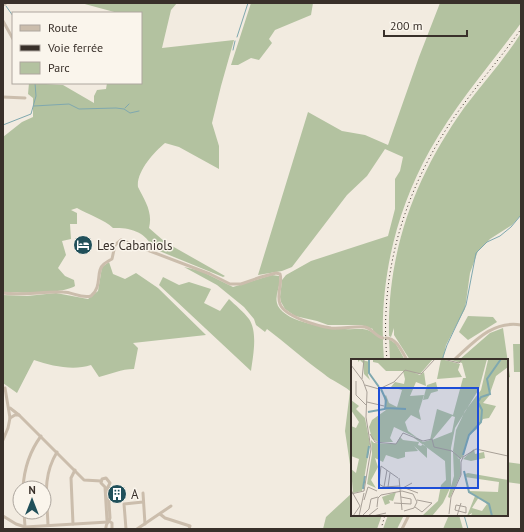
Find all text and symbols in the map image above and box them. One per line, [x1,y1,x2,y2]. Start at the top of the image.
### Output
legend [12,12,142,84]
scale bar [384,12,467,38]
text: 200 m [390,18,423,33]
text: Route [48,20,78,35]
text: Voie ferrée [47,40,103,55]
text: Parc [48,60,70,75]
hotel icon: Les Cabaniols [72,234,94,256]
place label: Les Cabaniols [97,237,172,254]
inset map [351,359,508,516]
north arrow [12,480,52,520]
text: N [28,483,36,497]
building icon: A [106,483,128,505]
place label: A [131,486,139,503]

